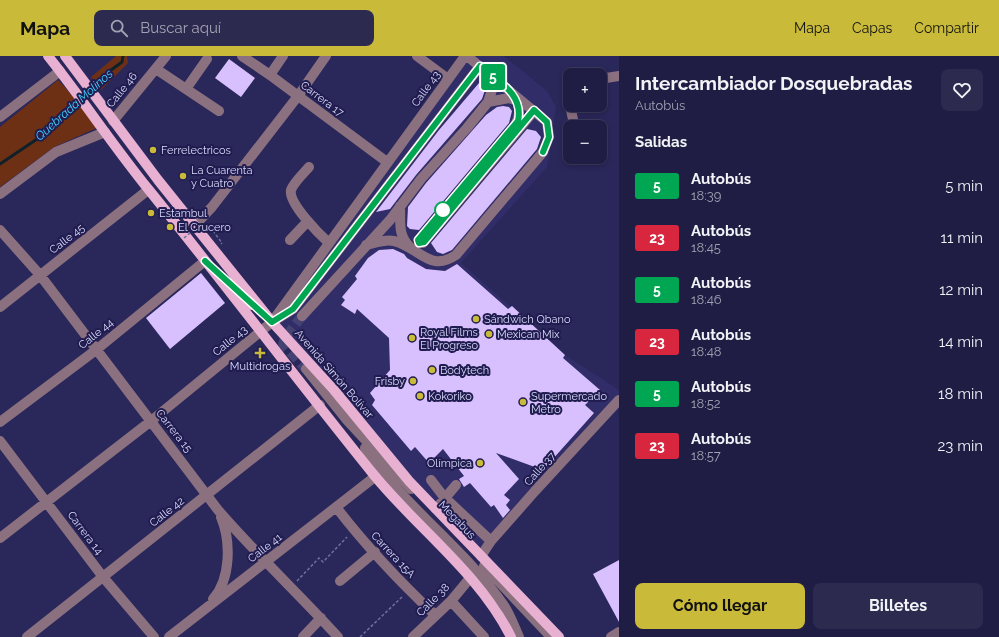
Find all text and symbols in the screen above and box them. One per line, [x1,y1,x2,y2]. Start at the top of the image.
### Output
search box [94,10,374,46]
text: Mapa [20,17,70,39]
icon: search [108,17,130,39]
text: Buscar aquí [140,19,221,37]
text: Mapa [794,20,830,36]
text: Capas [852,20,892,36]
text: Compartir [914,20,979,36]
line badge: 5 [480,64,506,90]
water label: Quebrada Molinos [32,66,116,143]
map controls [563,68,607,164]
button: + [563,68,607,112]
street label: Calle 43 [409,69,443,109]
text: 5 [489,69,497,85]
button: heart [941,69,983,111]
street label: Calle 46 [104,70,140,110]
text: Intercambiador Dosquebradas [635,72,913,94]
street label: Carrera 17 [298,79,346,120]
text: Autobús [635,98,685,113]
button: − [563,120,607,164]
text: Salidas [635,133,687,151]
place label: Ferrelectricos [161,144,231,157]
marker: Ferrelectricos [148,145,158,155]
place label: La Cuarenta y Cuatro [191,164,252,190]
text: Autobús [691,170,751,188]
marker: La Cuarenta y Cuatro [178,171,188,181]
text: 5 min [945,177,983,195]
text: 5 [653,178,661,194]
text: 18:39 [691,188,721,203]
unlabelled marker [434,201,452,219]
place label: Estambul [159,207,207,220]
marker: Estambul [146,208,156,218]
street label: Calle 45 [47,221,87,257]
place label: El Crucero [178,221,231,234]
marker: El Crucero [165,222,175,232]
text: Autobús [691,222,751,240]
text: 11 min [941,229,983,247]
text: 23 [649,230,665,246]
text: 18:45 [691,240,721,255]
text: Autobús [691,274,751,292]
text: 12 min [939,281,983,299]
text: 5 [653,282,661,298]
text: 18:46 [691,292,722,307]
place label: Sándwich Qbano [484,313,571,326]
marker: Sándwich Qbano [471,314,481,324]
street label: Calle 44 [76,316,116,352]
street label: Calle 43 [210,323,250,359]
place label: Royal Films El Progreso [420,326,478,352]
text: Autobús [691,326,751,344]
street label: Avenida Simón Bolívar [292,327,376,421]
place label: Mexican Mix [497,328,560,341]
marker: Mexican Mix [484,329,494,339]
marker: Royal Films El Progreso [407,333,417,343]
text: 14 min [939,333,983,351]
text: 23 [649,334,665,350]
text: 18:48 [691,344,722,359]
marker: Multidrogas [255,348,265,358]
place label: Multidrogas [230,360,290,373]
place label: Bodytech [440,364,489,377]
marker: Bodytech [427,365,437,375]
place label: Frisby [375,375,405,388]
marker: Frisby [408,376,418,386]
text: Autobús [691,378,751,396]
text: 18 min [938,385,983,403]
text: 5 [653,386,661,402]
place label: Kokoriko [428,390,472,403]
place label: Supermercado Metro [531,390,607,416]
marker: Kokoriko [415,391,425,401]
text: 18:52 [691,396,721,411]
marker: Supermercado Metro [518,397,528,407]
street label: Carrera 15 [153,407,195,455]
text: Autobús [691,430,751,448]
text: 23 min [938,437,983,455]
text: 23 [649,438,665,454]
text: 18:57 [691,448,721,463]
street label: Calle 37 [522,450,558,488]
place label: Olímpica [427,457,472,470]
marker: Olímpica [475,458,485,468]
street label: Calle 42 [147,494,187,530]
street label: Megabus [436,498,478,542]
street label: Carrera 14 [64,509,106,557]
street label: Carrera 15A [368,529,418,581]
street label: Calle 41 [245,531,285,565]
street label: Calle 38 [414,581,452,619]
button: Cómo llegar [635,583,805,629]
button: Billetes [813,583,983,629]

